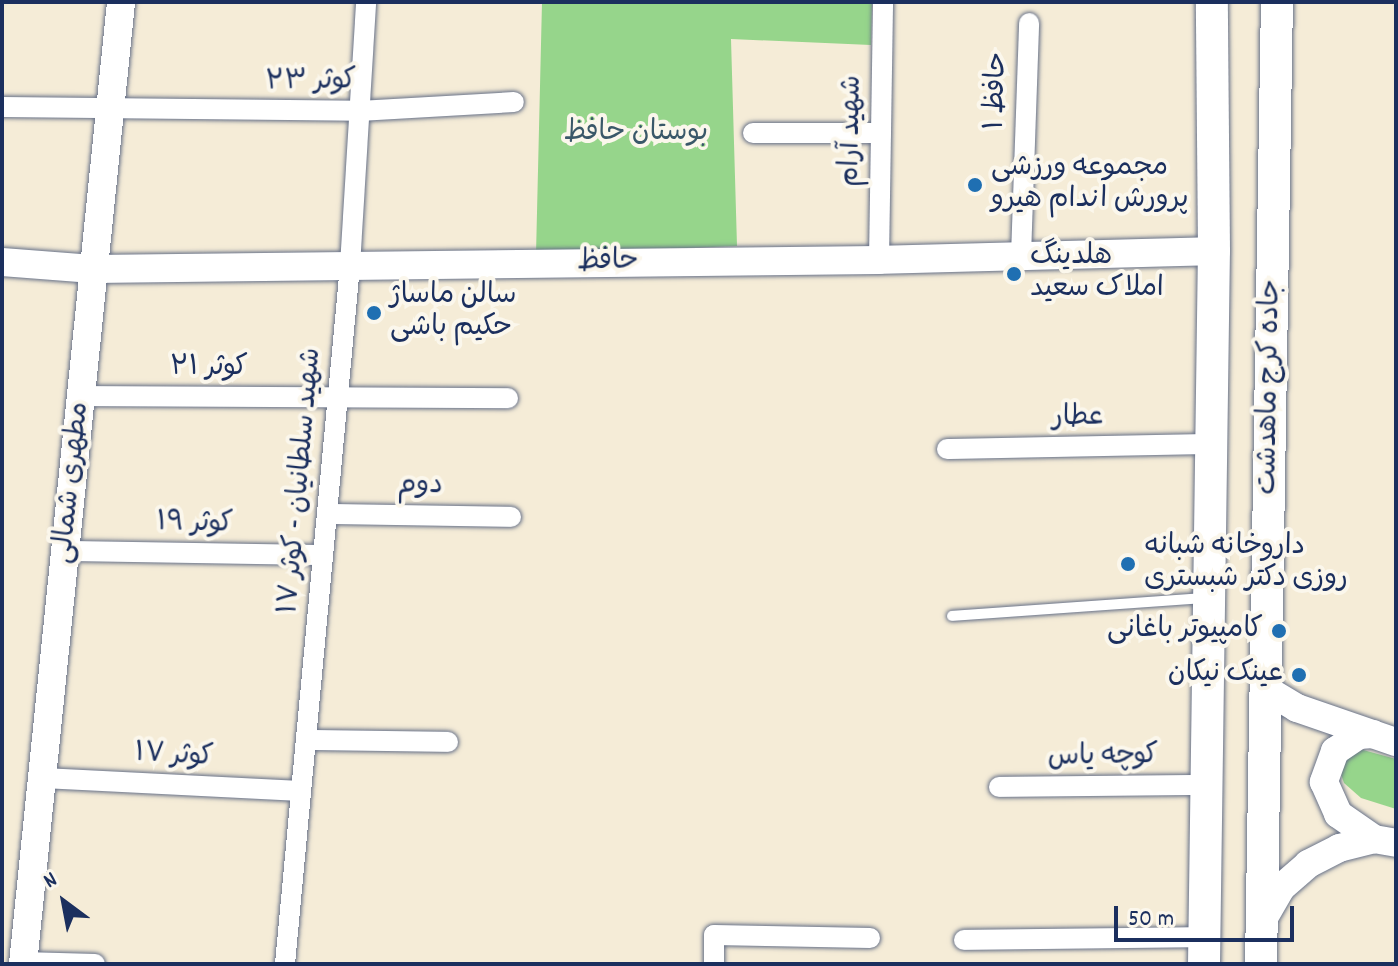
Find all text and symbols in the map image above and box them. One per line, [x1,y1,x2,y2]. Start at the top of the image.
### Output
street label: حافظ ۱ [980,51,1016,131]
street label: کوثر ۲۳ [265,65,357,101]
street label: شهید آرام [835,75,871,187]
park label: بوستان حافظ [564,117,708,151]
place label: مجموعه ورزشی پرورش اندام هیرو [991,152,1189,218]
marker: مجموعه ورزشی پرورش اندام هیرو [966,176,984,194]
place label: هلدینگ املاک سعید [1030,241,1164,307]
street label: حافظ [577,246,639,280]
marker: هلدینگ املاک سعید [1005,265,1023,283]
street label: جاده کرج ماهدشت [1252,279,1290,495]
place label: سالن ماساژ حکیم باشی [390,280,517,346]
marker: سالن ماساژ حکیم باشی [365,304,383,322]
street label: شهید سلطانیان - کوثر ۱۷ [274,346,330,616]
street label: کوثر ۲۱ [170,352,248,386]
street label: مطهری شمالی [48,400,98,566]
street label: عطار [1052,402,1104,436]
street label: دوم [397,470,443,504]
street label: کوثر ۱۹ [156,508,234,542]
place label: داروخانه شبانه روزی دکتر شبستری [1144,531,1348,597]
marker: داروخانه شبانه روزی دکتر شبستری [1119,555,1137,573]
place label: کامپیوتر باغانی [1107,614,1263,648]
marker: کامپیوتر باغانی [1270,622,1288,640]
place label: عینک نیکان [1168,658,1283,692]
marker: عینک نیکان [1290,666,1308,684]
street label: کوثر ۱۷ [134,738,214,776]
street label: کوچه یاس [1047,740,1159,776]
north arrow [24,862,104,942]
text: N [38,865,64,897]
scale bar [1118,890,1298,940]
text: 50 m [1128,903,1174,937]

